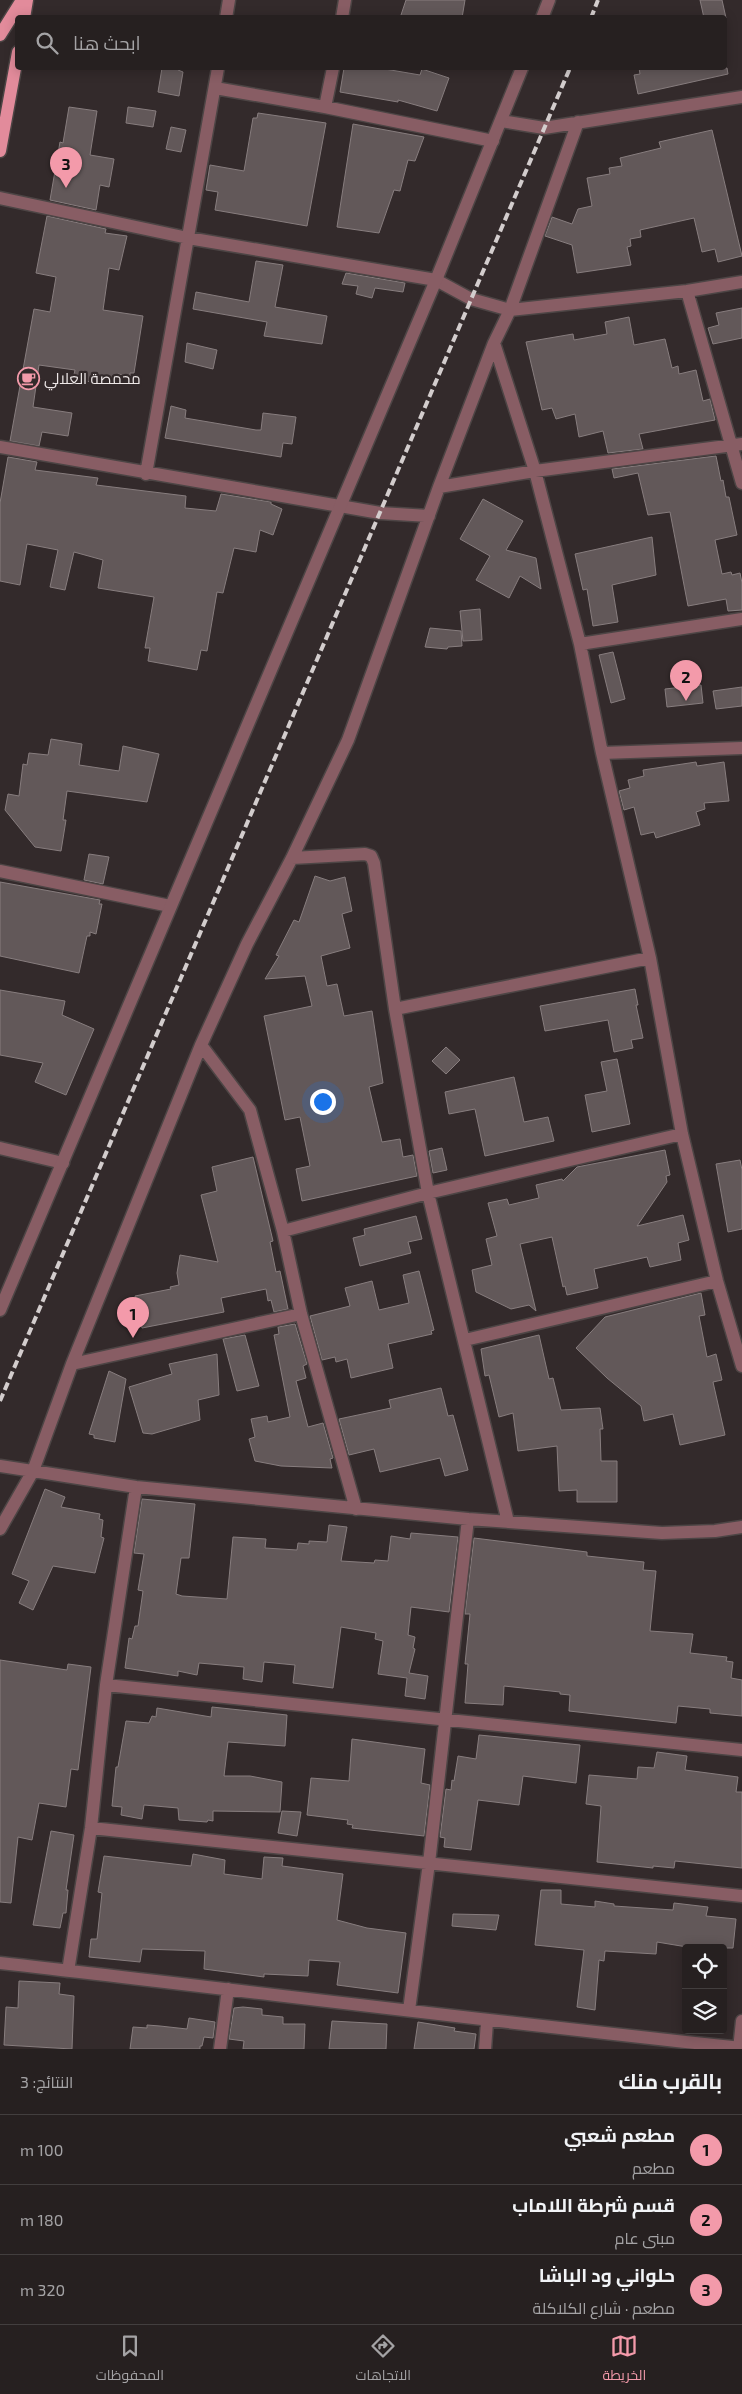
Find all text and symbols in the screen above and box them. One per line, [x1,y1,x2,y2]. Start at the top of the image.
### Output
search box [15,15,727,70]
icon: search [33,29,61,57]
text: ابحث هنا [73,31,141,54]
pin: 3 [50,147,82,188]
cafe icon: محمصة العلالي [16,366,40,390]
place label: محمصة العلالي [44,369,141,391]
pin: 2 [670,660,702,701]
your location [310,1089,336,1115]
pin: 1 [117,1297,149,1338]
map controls [682,1944,727,2034]
button: locate [682,1944,727,1989]
button: layers [682,1989,727,2034]
text: بالقرب منك [618,2068,722,2093]
text: النتائج: 3 [20,2072,73,2091]
text: مطعم شعبي [564,2123,675,2146]
text: 100 m [20,2140,63,2159]
text: 1 [703,2140,709,2159]
text: مطعم [632,2158,675,2177]
text: قسم شرطة اللاماب [512,2193,675,2216]
text: 180 m [20,2210,63,2229]
text: 2 [701,2210,711,2229]
text: مبنى عام [614,2228,675,2247]
text: حلواني ود الباشا [539,2263,675,2286]
text: 320 m [20,2280,65,2299]
text: 3 [701,2280,711,2299]
text: مطعم · شارع الكلاكلة [532,2298,675,2317]
tab: المحفوظات [96,2332,164,2388]
tab: الاتجاهات [356,2332,411,2388]
tab: الخريطة [603,2332,646,2388]

